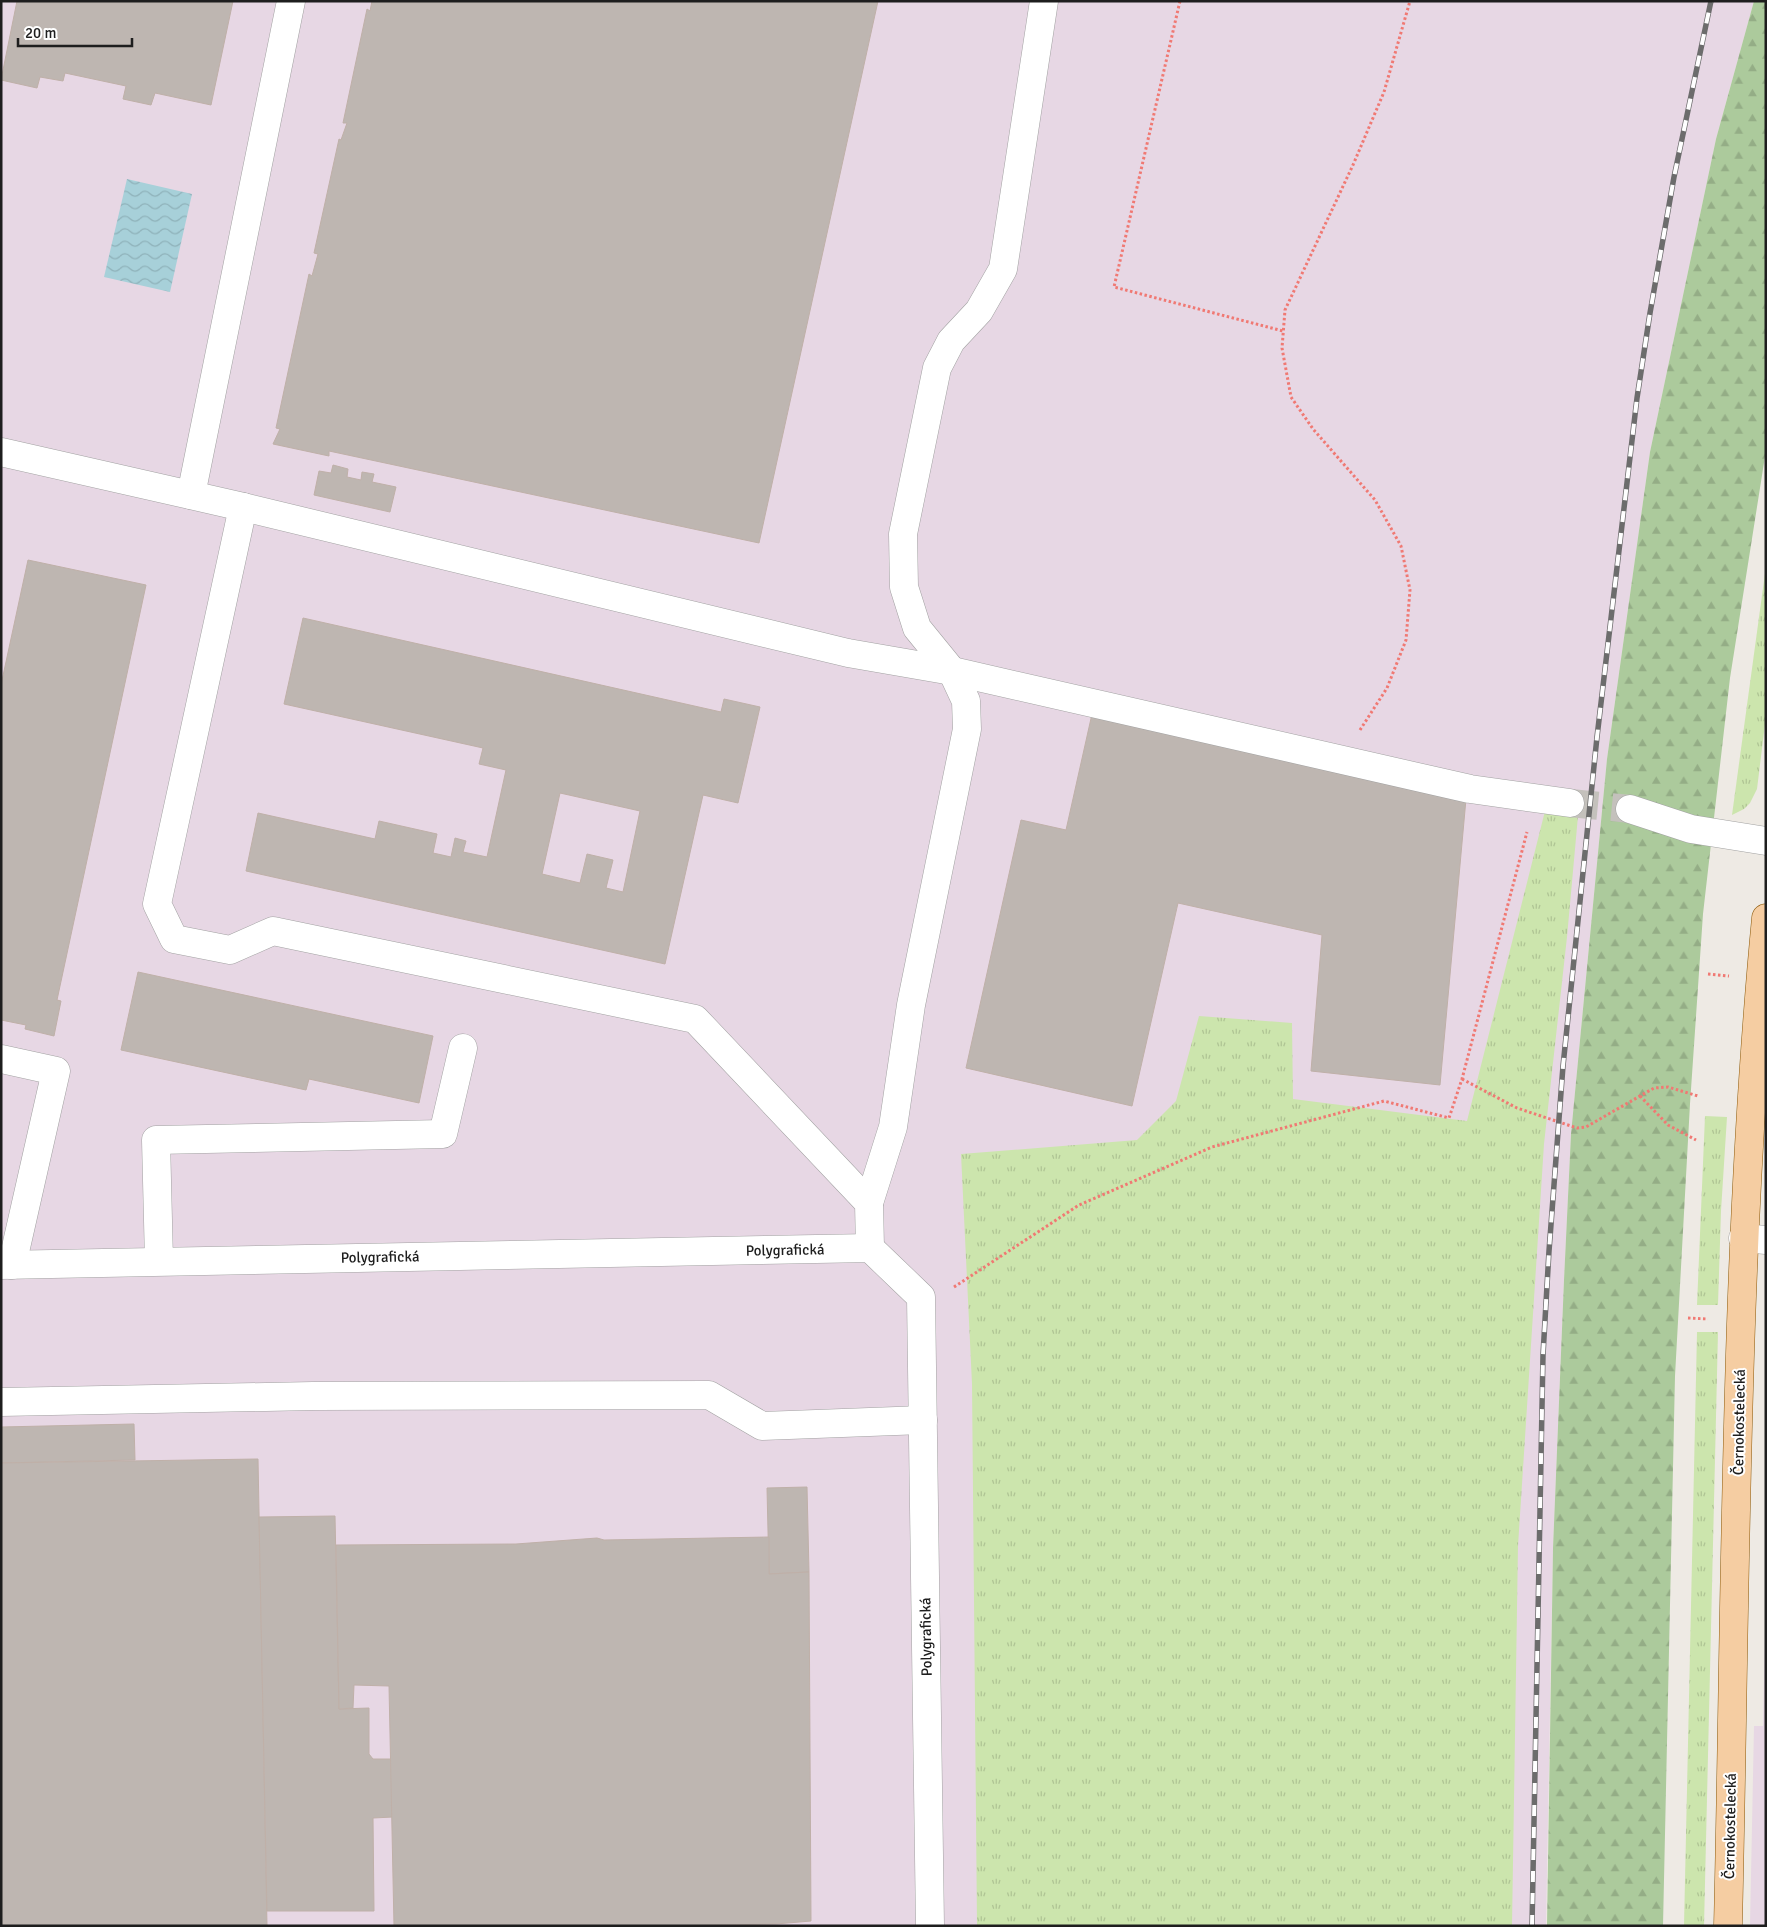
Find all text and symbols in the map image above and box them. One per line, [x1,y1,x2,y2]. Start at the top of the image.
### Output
scale bar [18,15,131,47]
text: 20 m [25,24,56,42]
street label: Polygrafická [745,1240,825,1260]
street label: Polygrafická [340,1247,420,1267]
street label: Černokostelecká [1728,1369,1749,1475]
street label: Polygrafická [916,1597,936,1677]
street label: Černokostelecká [1719,1773,1740,1879]

